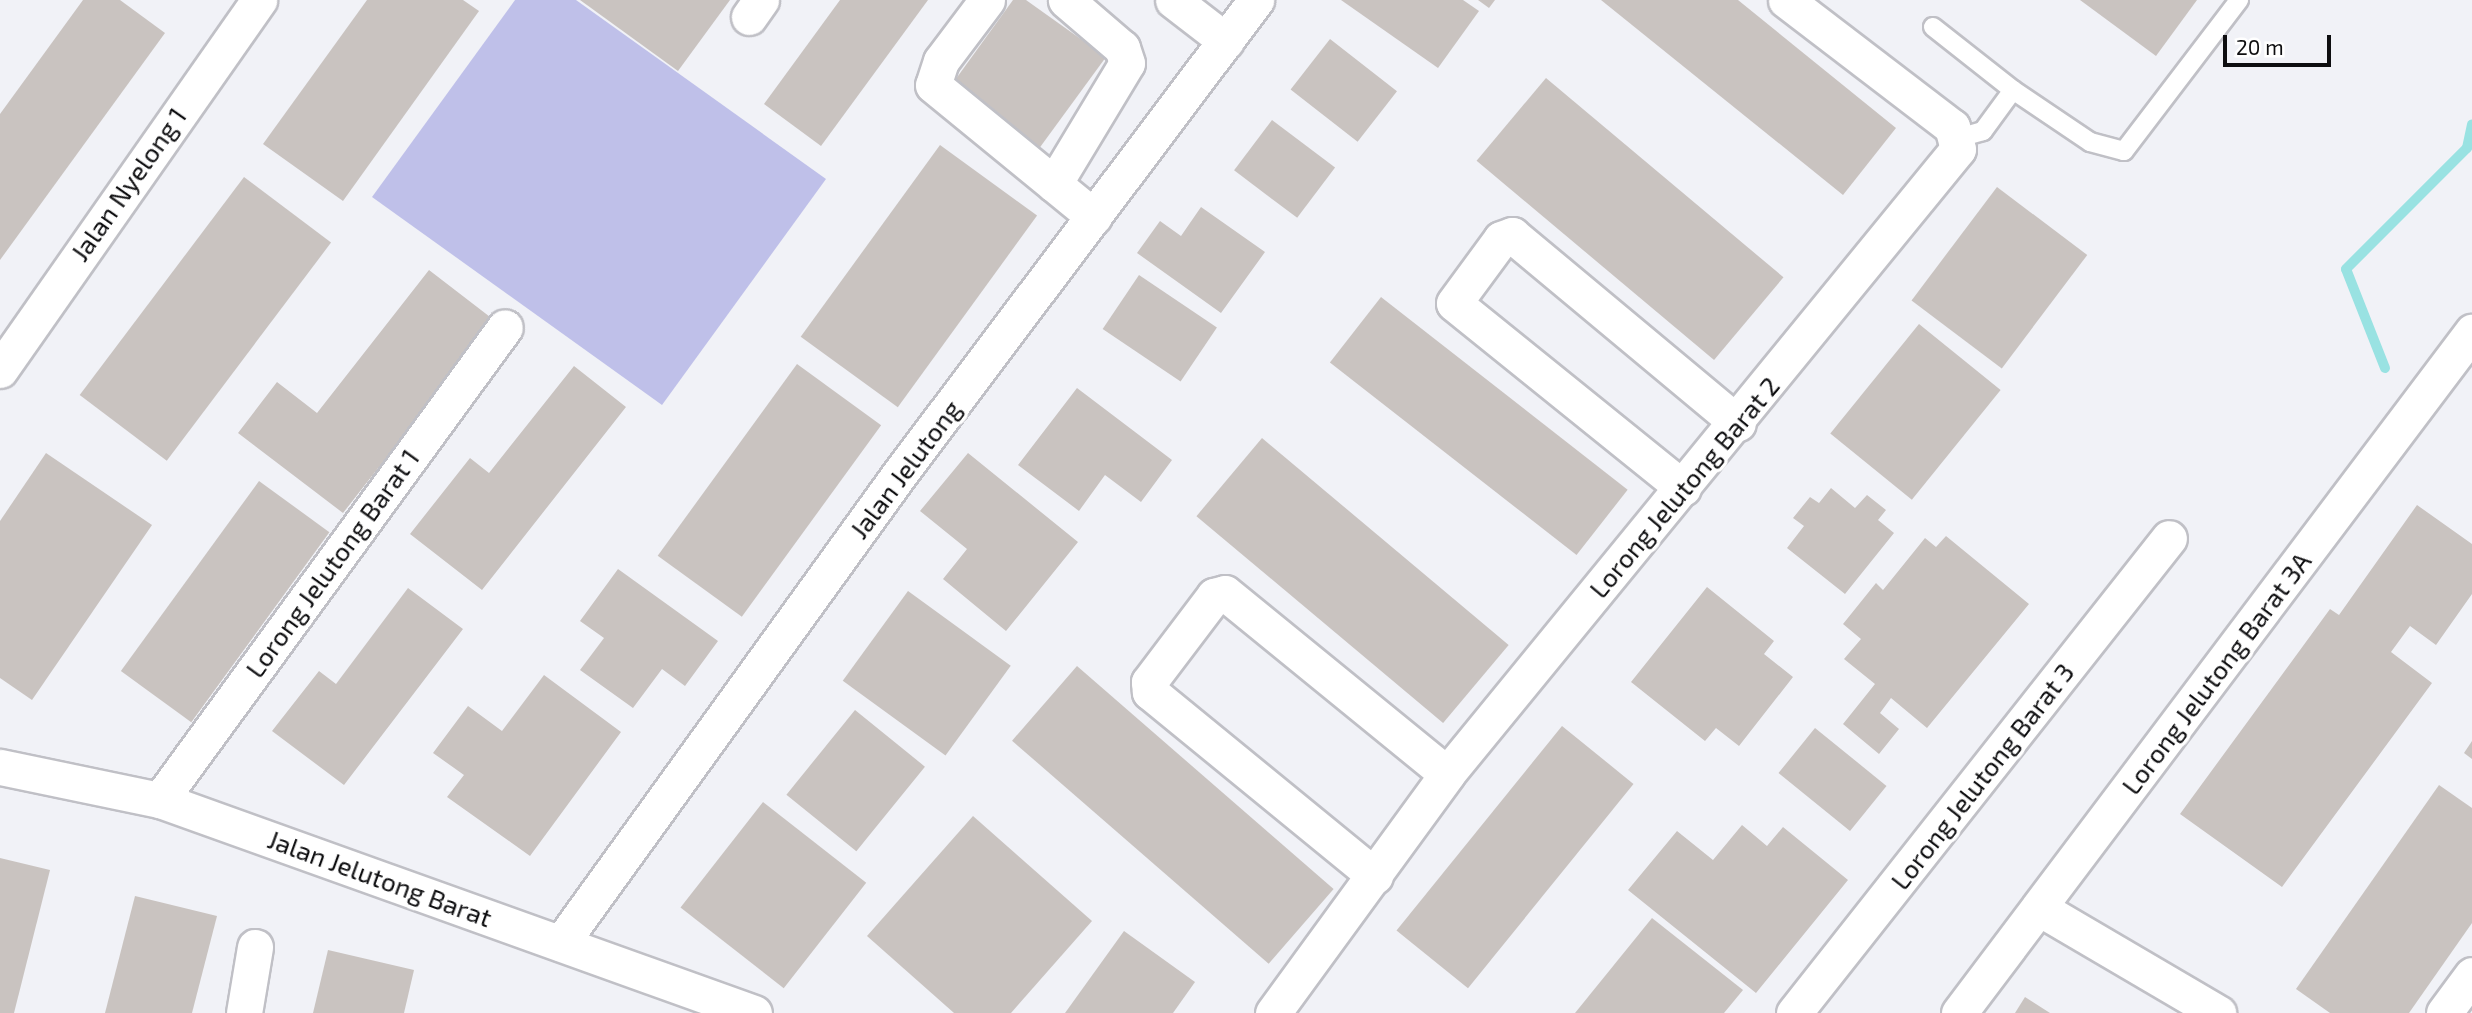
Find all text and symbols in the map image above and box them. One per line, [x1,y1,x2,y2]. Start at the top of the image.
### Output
scale bar [2227,21,2336,65]
text: 20 m [2236,34,2284,59]
street label: Jalan Nyelong 1 [64,101,192,267]
street label: Lorong Jelutong Barat 2 [1582,370,1786,604]
street label: Jalan Jelutong [843,393,967,545]
street label: Lorong Jelutong Barat 1 [239,443,425,683]
street label: Lorong Jelutong Barat 3A [2115,546,2317,800]
street label: Lorong Jelutong Barat 3 [1884,656,2080,896]
street label: Jalan Jelutong Barat [264,823,496,933]

